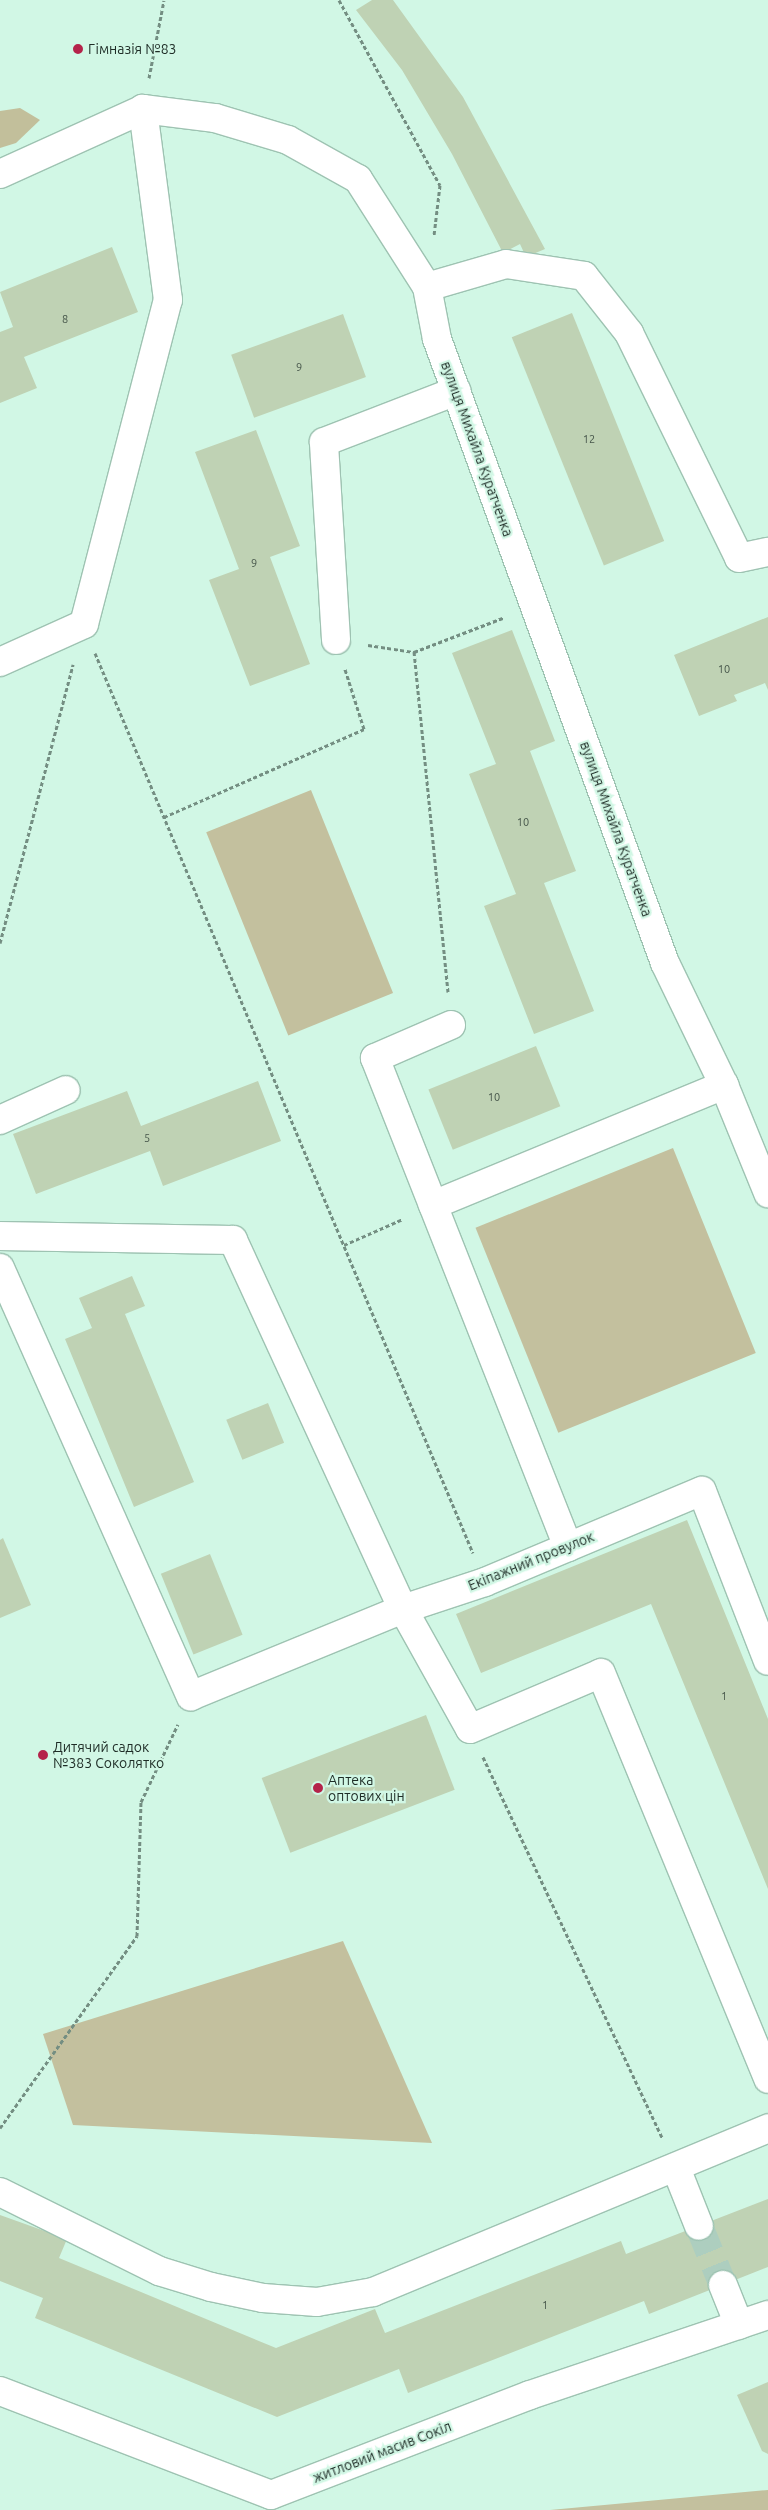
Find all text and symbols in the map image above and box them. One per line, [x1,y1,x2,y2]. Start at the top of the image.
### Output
place label: Гімназія №83 [88,41,177,57]
marker: Гімназія №83 [72,43,84,55]
house number: 8 [62,312,68,326]
street label: вулиця Михайла Куратченка [437,359,517,539]
house number: 9 [296,360,302,374]
house number: 12 [583,432,595,446]
house number: 9 [251,556,257,570]
house number: 10 [718,662,730,676]
street label: вулиця Михайла Куратченка [576,739,656,919]
house number: 10 [517,815,529,829]
house number: 10 [488,1090,500,1104]
house number: 5 [144,1131,150,1145]
street label: Екіпажний провулок [466,1528,596,1594]
house number: 1 [721,1689,727,1703]
place label: Дитячий садок №383 Соколятко [53,1739,164,1771]
marker: Дитячий садок №383 Соколятко [37,1749,49,1761]
place label: Аптека оптових цін [328,1772,405,1804]
marker: Аптека оптових цін [312,1782,324,1794]
house number: 1 [542,2298,548,2312]
street label: житловий масив Сокіл [310,2418,454,2486]

